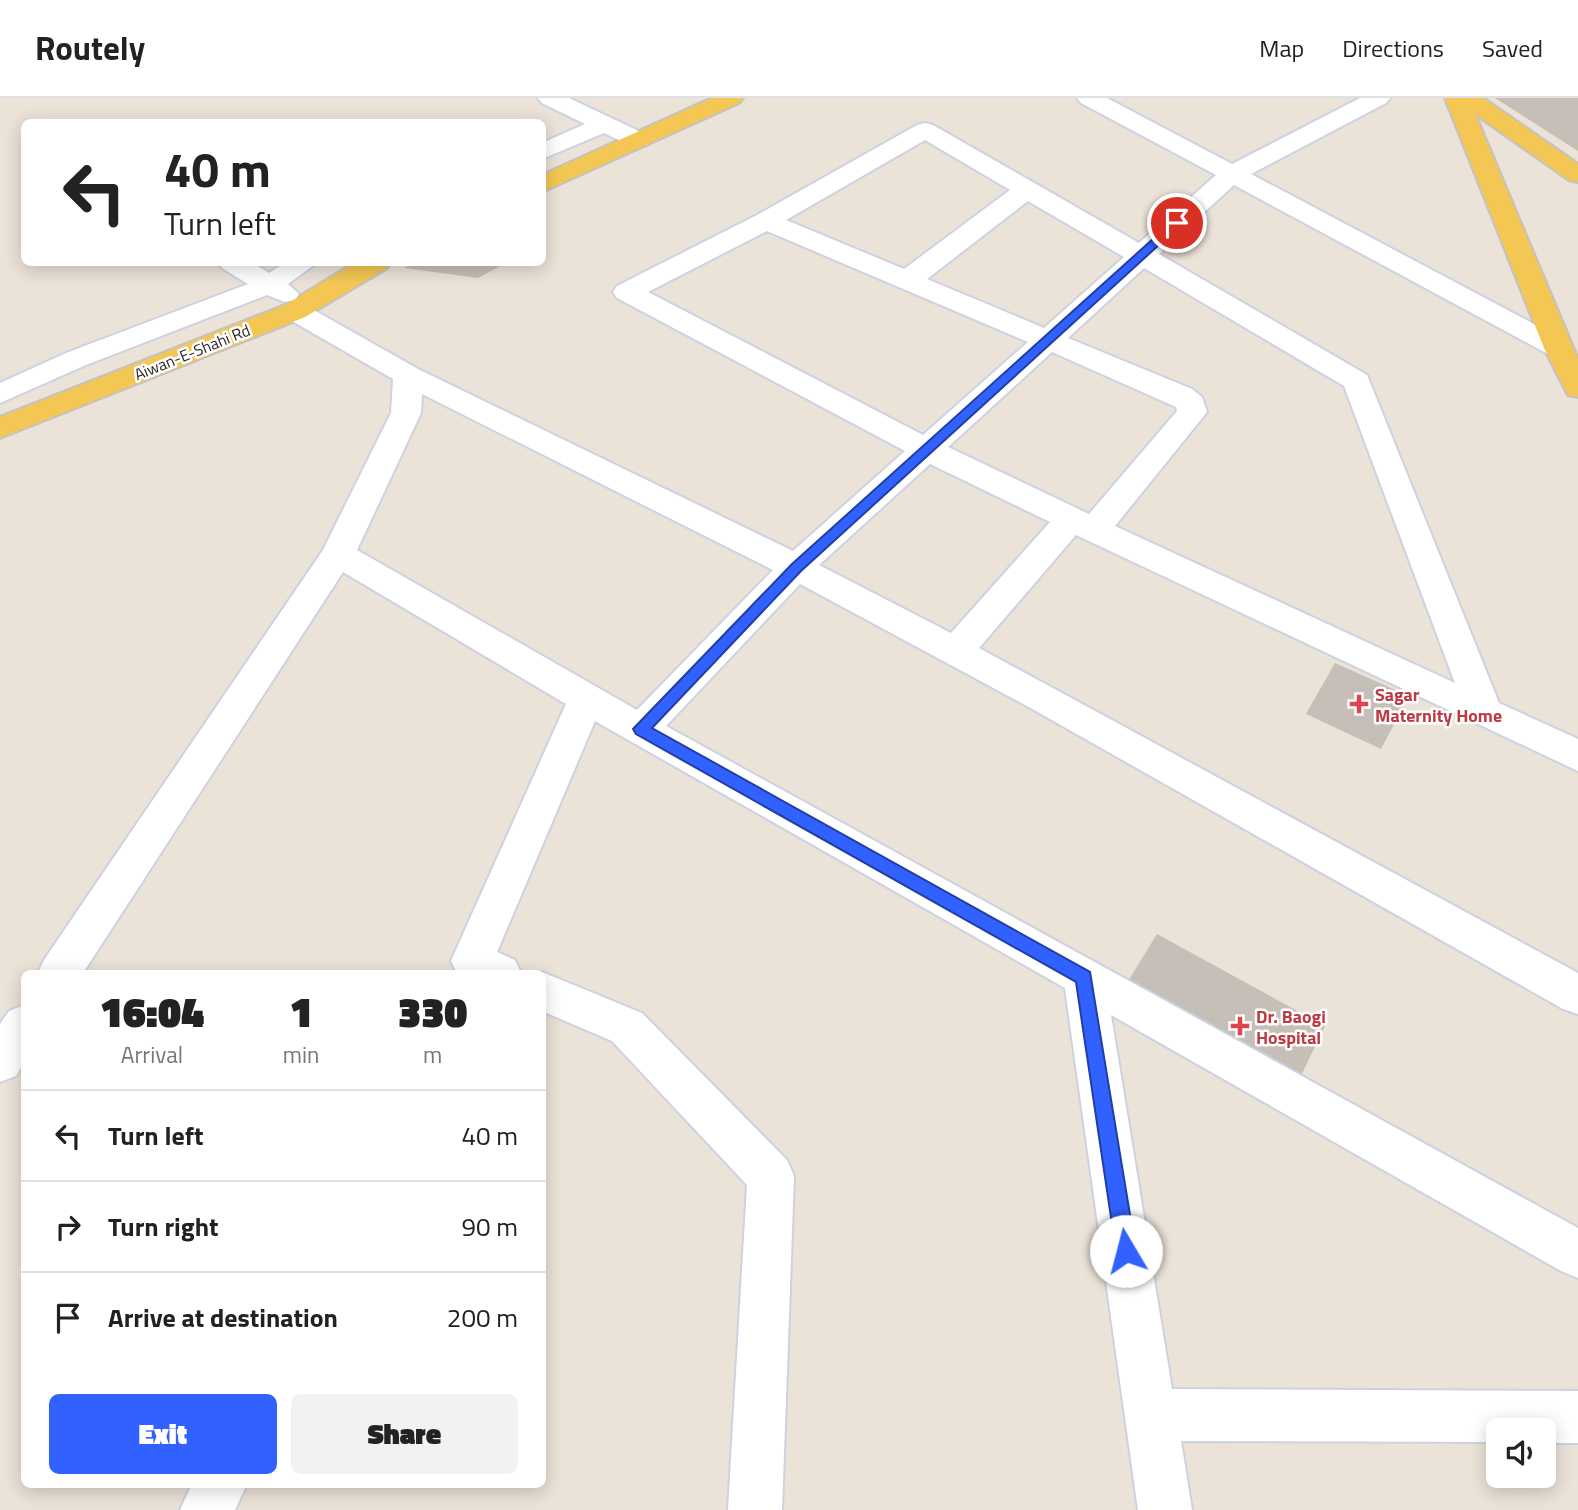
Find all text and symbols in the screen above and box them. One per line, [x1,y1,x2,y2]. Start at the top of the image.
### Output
text: Routely [35,23,145,73]
text: Map [1259,30,1304,66]
text: Directions [1342,30,1444,66]
text: Saved [1482,30,1543,66]
text: 40 m [164,131,271,206]
icon: left [49,147,140,238]
pin [1147,193,1207,253]
text: Turn left [164,199,276,247]
icon: arrive [1158,204,1196,242]
street label: Aiwan-E-Shahi Rd [131,318,253,386]
place label: Sagar Maternity Home [1375,681,1502,729]
marker: Sagar Maternity Home [1349,694,1369,714]
text: 16:04 [100,979,204,1043]
text: 1 [290,979,313,1043]
text: 330 [398,979,467,1043]
place label: Dr. Baogi Hospital [1256,1003,1326,1051]
marker: Dr. Baogi Hospital [1230,1016,1250,1036]
text: Arrival [121,1037,183,1072]
text: min [283,1037,319,1072]
text: m [423,1037,442,1072]
text: Turn left [108,1116,203,1155]
text: 40 m [461,1116,518,1155]
icon: left [49,1117,87,1155]
text: Turn right [108,1207,219,1246]
text: 90 m [461,1207,518,1246]
icon: right [49,1208,87,1246]
position arrow [1089,1214,1163,1288]
text: Arrive at destination [108,1298,338,1337]
text: 200 m [447,1298,518,1337]
icon: arrive [49,1299,87,1337]
button: Exit [49,1394,277,1474]
button: Share [291,1394,518,1474]
map controls [1486,1418,1556,1488]
button: sound [1486,1418,1556,1488]

